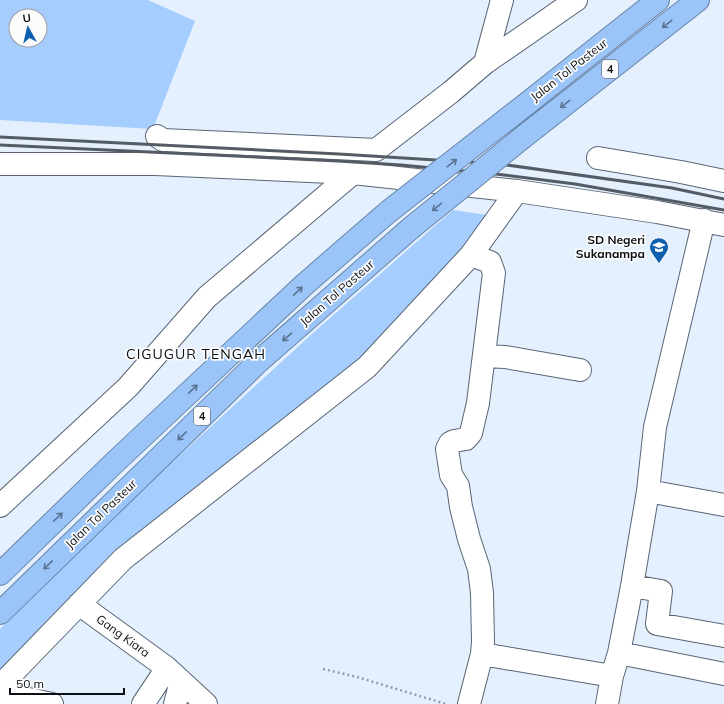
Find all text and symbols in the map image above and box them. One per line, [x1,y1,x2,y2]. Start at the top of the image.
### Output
north arrow [8,8,48,48]
text: U [22,11,32,26]
one-way arrow [662,20,673,28]
street label: Jalan Tol Pasteur [527,35,610,104]
road number: 4 [602,60,618,78]
one-way arrow [560,100,571,109]
one-way arrow [447,158,458,167]
one-way arrow [432,202,443,211]
place label: SD Negeri Sukanampa [576,232,645,261]
school or university icon: SD Negeri Sukanampa [648,236,670,264]
street label: Jalan Tol Pasteur [297,256,377,329]
one-way arrow [293,286,303,296]
one-way arrow [282,332,292,342]
district label: CIGUGUR TENGAH [126,345,266,363]
one-way arrow [188,385,198,394]
road number: 4 [194,407,210,425]
one-way arrow [177,431,187,440]
street label: Jalan Tol Pasteur [62,475,140,551]
one-way arrow [53,512,63,522]
one-way arrow [43,560,53,570]
street label: Gang Kiara [94,611,153,660]
scale bar [10,670,124,696]
text: 50 m [16,676,44,691]

